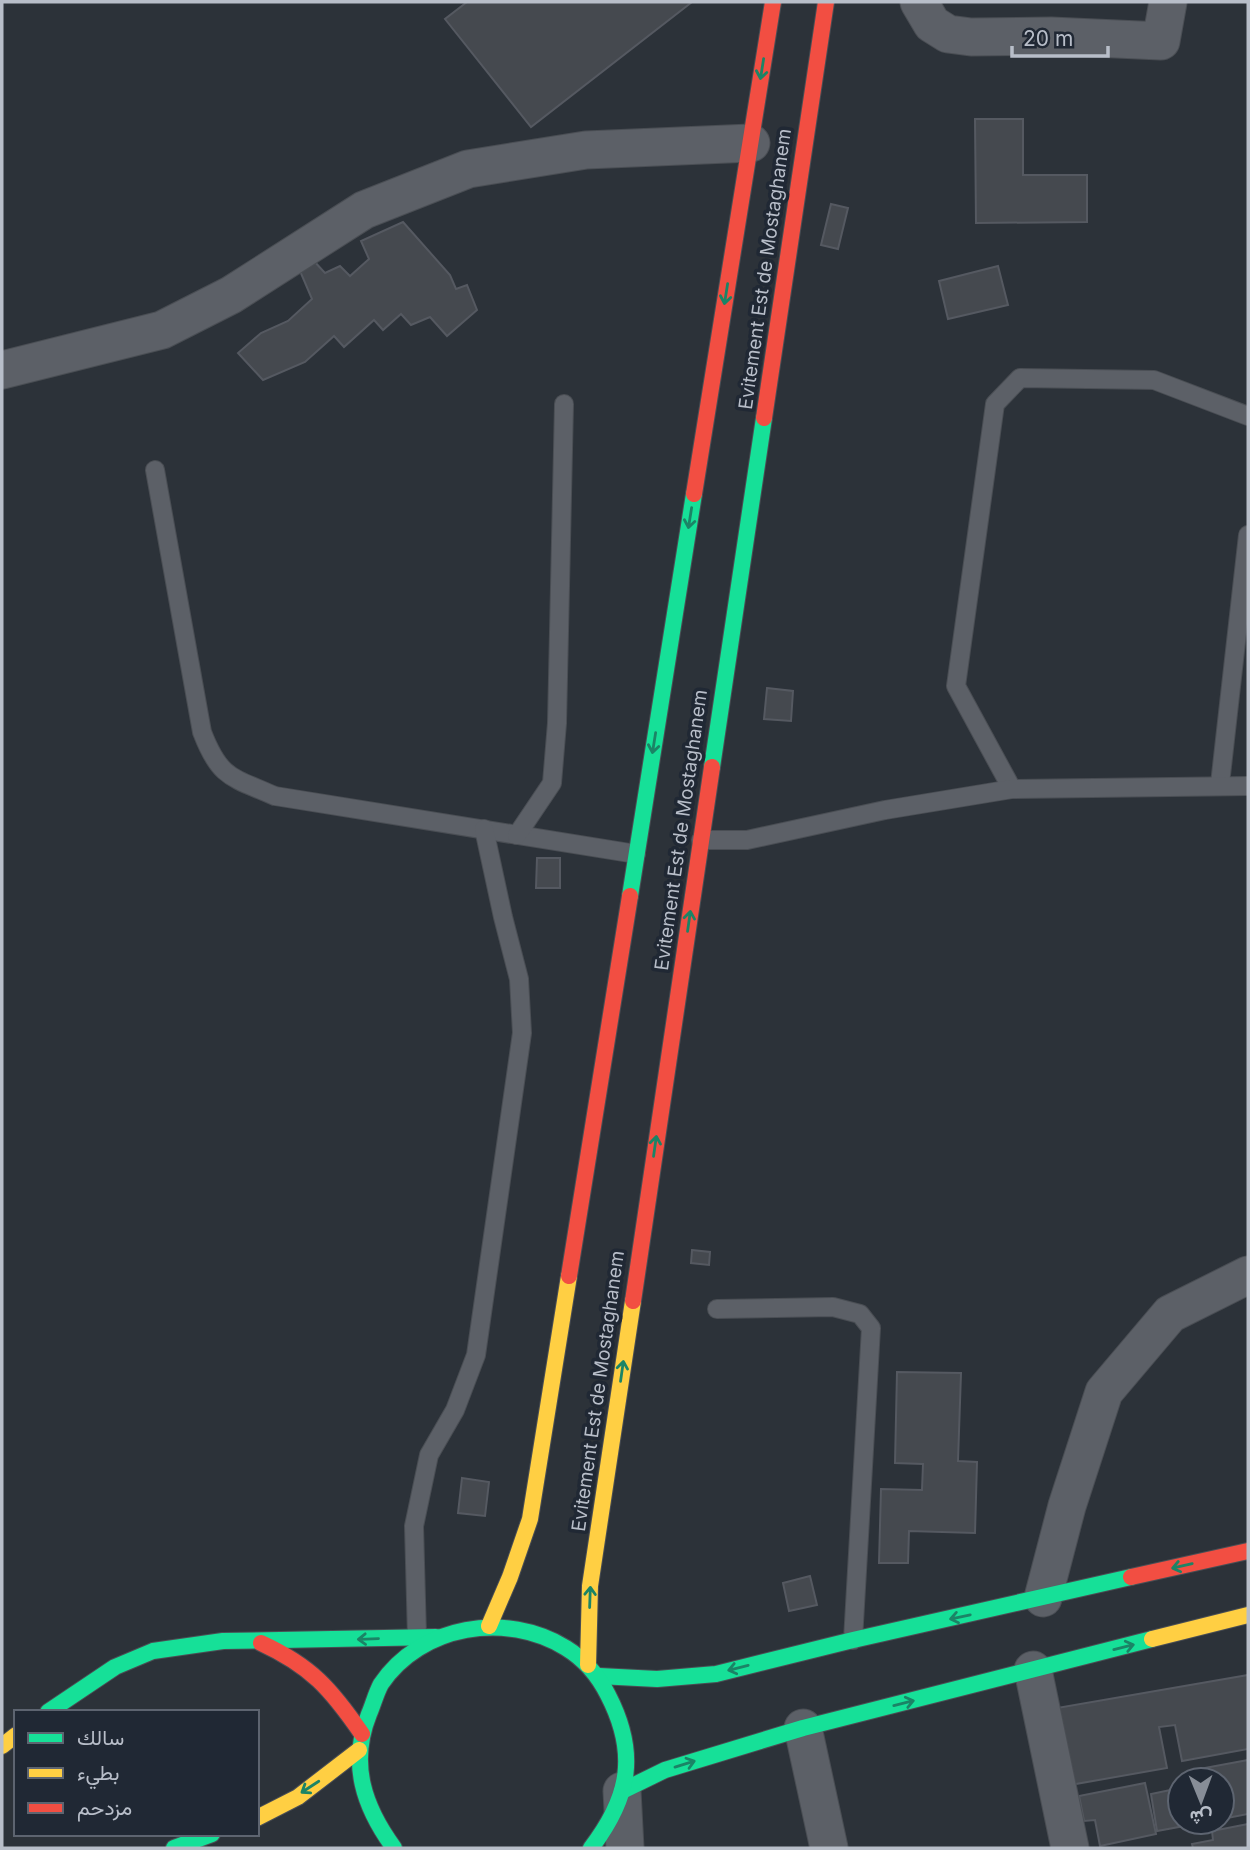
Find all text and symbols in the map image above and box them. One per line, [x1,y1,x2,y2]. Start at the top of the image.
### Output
scale bar [1012,14,1108,58]
text: 20 m [1023,26,1073,51]
one-way arrow [755,57,768,80]
street label: Evitement Est de Mostaghanem [734,127,796,411]
one-way arrow [719,282,732,305]
one-way arrow [683,506,696,529]
street label: Evitement Est de Mostaghanem [650,688,712,972]
one-way arrow [647,731,660,754]
one-way arrow [682,911,695,933]
one-way arrow [649,1136,662,1158]
street label: Evitement Est de Mostaghanem [567,1249,629,1533]
one-way arrow [616,1361,629,1383]
one-way arrow [1171,1560,1194,1573]
one-way arrow [583,1585,596,1608]
one-way arrow [949,1610,972,1624]
one-way arrow [357,1633,380,1646]
one-way arrow [1113,1640,1135,1653]
one-way arrow [728,1662,750,1675]
one-way arrow [892,1696,915,1709]
legend [14,1710,259,1836]
text: سالك [77,1725,124,1750]
one-way arrow [673,1756,695,1769]
text: بطيء [77,1760,120,1790]
north arrow [1166,1766,1236,1836]
one-way arrow [301,1780,320,1794]
text: مزدحم [77,1795,132,1822]
text: ش [1190,1806,1213,1829]

